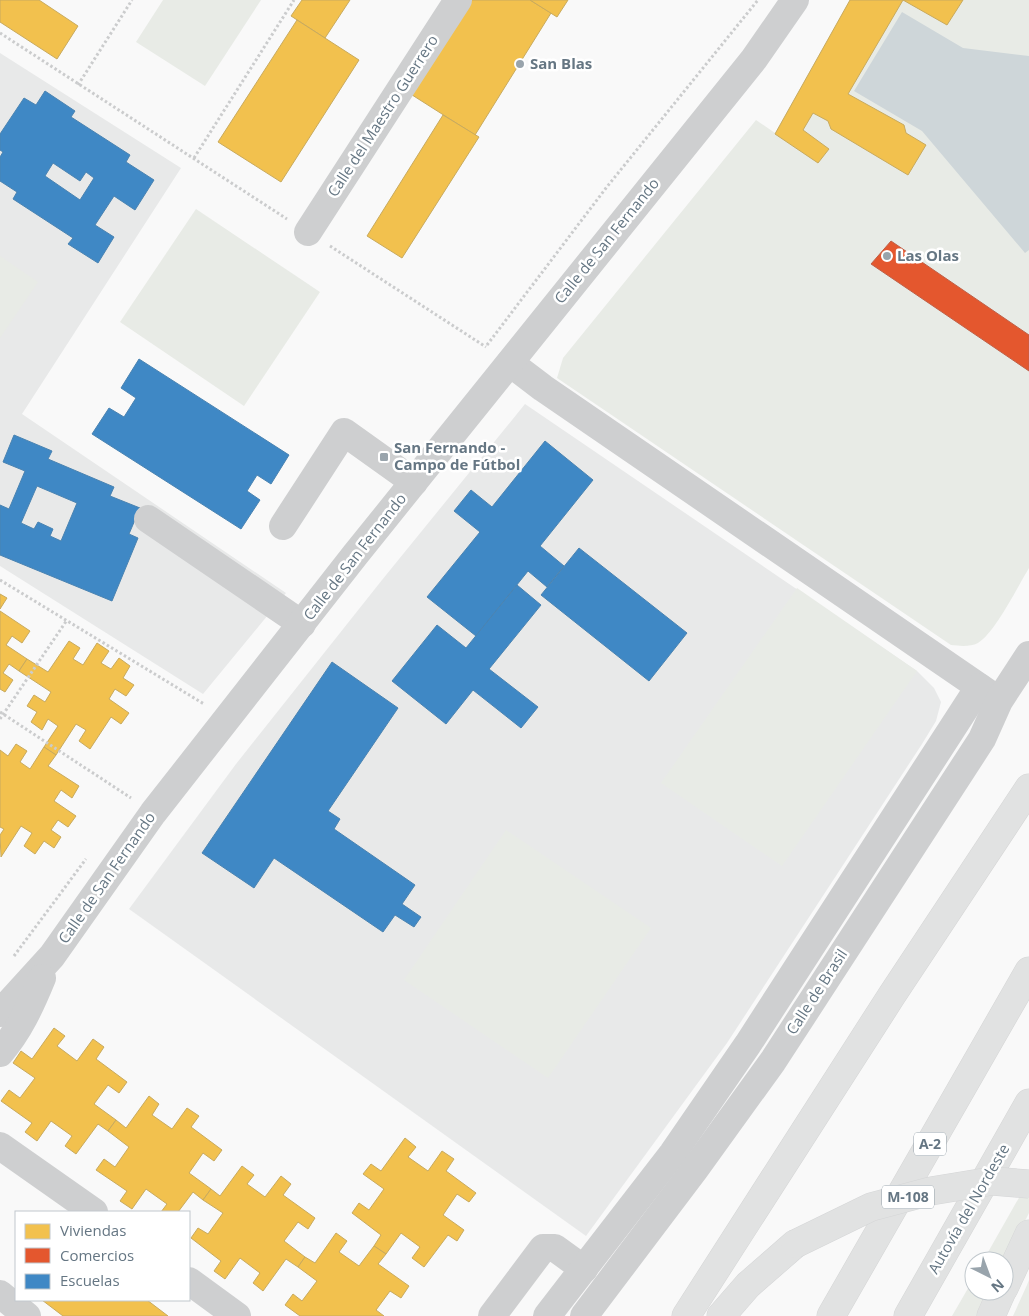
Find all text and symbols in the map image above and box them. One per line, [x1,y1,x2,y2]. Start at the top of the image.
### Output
street label: Calle del Maestro Guerrero [322,31,442,200]
place label: San Blas [530,53,592,73]
marker: San Blas [514,58,526,70]
street label: Calle de San Fernando [549,173,663,307]
place label: Las Olas [897,245,959,265]
marker: Las Olas [881,250,893,262]
place label: San Fernando - Campo de Fútbol [394,437,520,474]
marker: San Fernando - Campo de Fútbol [378,451,390,463]
street label: Calle de San Fernando [298,489,410,624]
street label: Calle de San Fernando [53,808,159,947]
street label: Calle de Brasil [781,945,851,1038]
road number: A-2 [914,1132,946,1156]
street label: Autovía del Nordeste [923,1140,1014,1277]
road number: M-108 [882,1186,934,1208]
legend [15,1211,190,1301]
text: Viviendas [60,1220,126,1240]
text: Comercios [60,1245,134,1265]
north arrow [964,1251,1014,1301]
text: Escuelas [60,1270,120,1290]
text: N [987,1275,1009,1297]

